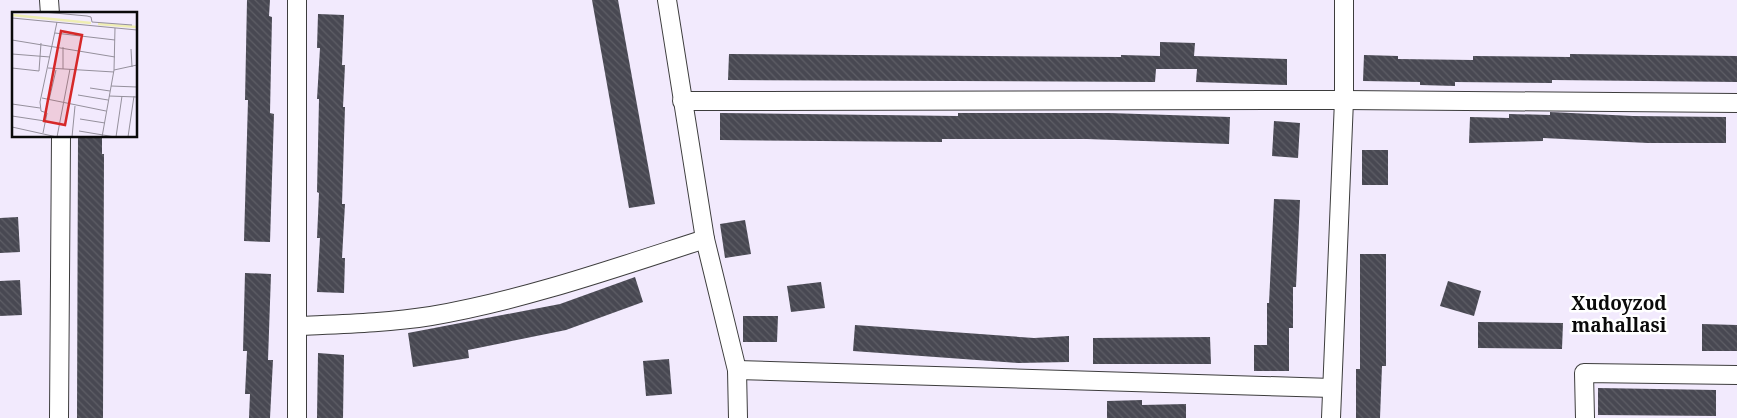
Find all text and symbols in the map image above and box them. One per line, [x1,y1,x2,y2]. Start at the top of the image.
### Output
inset map [12,12,138,138]
district label: Xudoyzod mahallasi [1571,290,1667,338]

